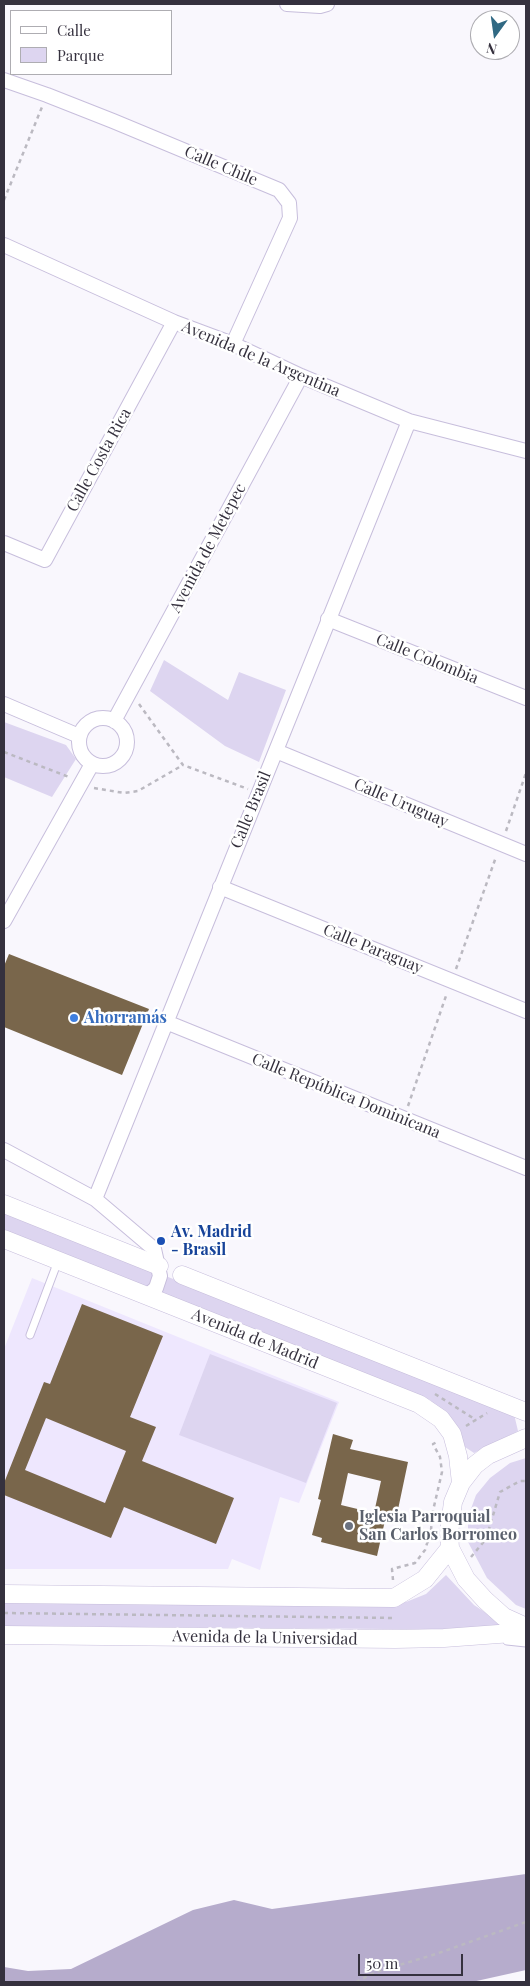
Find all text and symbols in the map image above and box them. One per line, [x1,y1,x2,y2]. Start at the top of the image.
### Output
legend [10,10,172,75]
north arrow [470,10,520,60]
text: Calle [57,20,91,40]
text: N [484,39,499,60]
text: Parque [57,45,104,65]
street label: Calle Chile [182,142,260,190]
street label: Avenida de la Argentina [179,317,343,401]
street label: Calle Costa Rica [63,405,135,515]
street label: Avenida de Metepec [166,480,250,616]
street label: Calle Colombia [373,630,481,688]
street label: Calle Brasil [227,769,275,851]
street label: Calle Uruguay [351,774,451,832]
street label: Calle Paraguay [320,920,426,978]
place label: Ahorramás [84,1008,167,1028]
marker: Ahorramás [68,1012,80,1024]
street label: Calle República Dominicana [249,1049,443,1143]
place label: Av. Madrid - Brasil [171,1222,252,1260]
marker: Av. Madrid - Brasil [155,1235,167,1247]
street label: Avenida de Madrid [189,1305,321,1373]
place label: Iglesia Parroquial San Carlos Borromeo [359,1507,517,1545]
marker: Iglesia Parroquial San Carlos Borromeo [343,1520,355,1532]
street label: Avenida de la Universidad [172,1627,358,1649]
scale bar [360,1944,465,1976]
text: 50 m [366,1953,398,1973]

